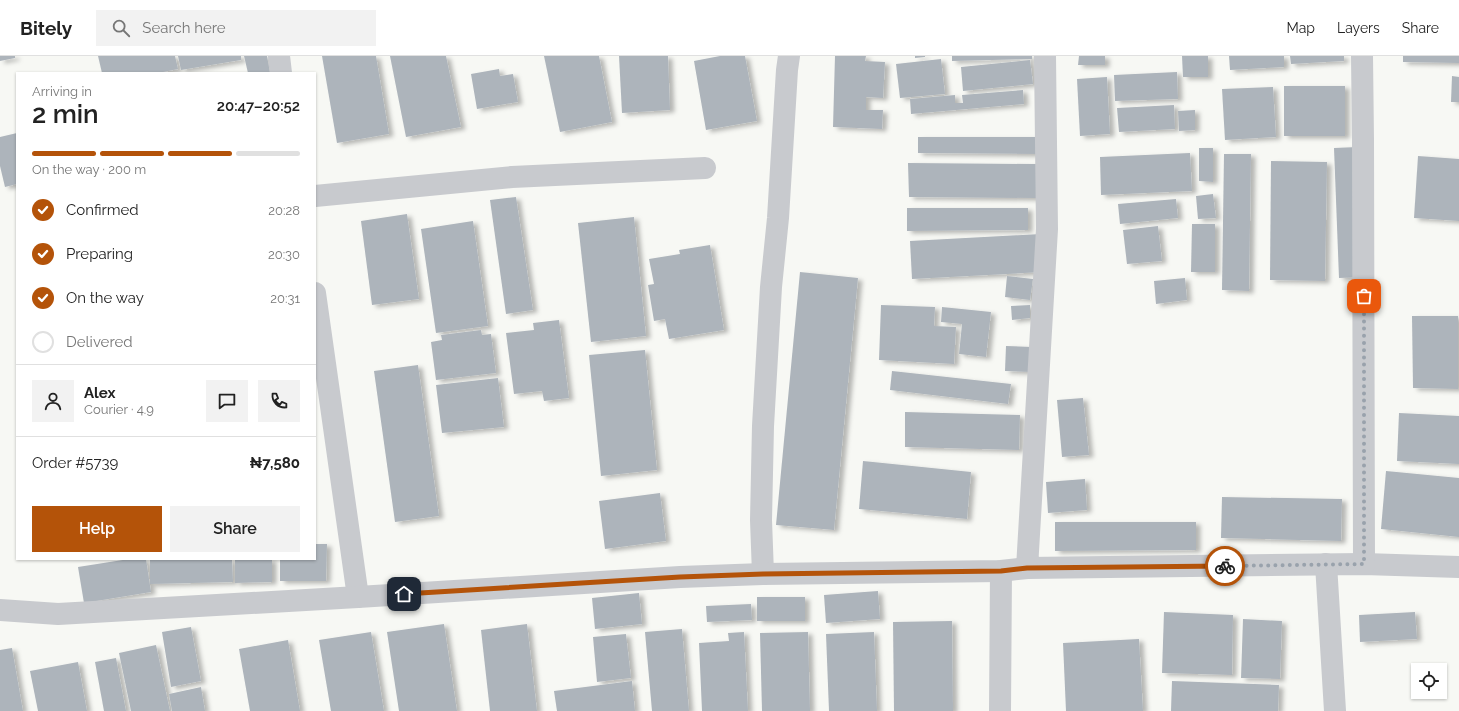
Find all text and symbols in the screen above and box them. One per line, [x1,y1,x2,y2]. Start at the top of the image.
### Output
search box [96,10,376,46]
text: Bitely [20,17,72,39]
icon: search [110,17,132,39]
text: Search here [142,19,226,37]
text: Map [1287,20,1315,36]
text: Layers [1337,20,1380,36]
text: Share [1402,20,1439,36]
text: Arriving in [32,84,92,99]
text: 20:47–20:52 [217,97,300,115]
text: 2 min [32,99,99,129]
text: On the way · 200 m [32,162,146,177]
icon: check [32,199,54,221]
text: Confirmed [66,201,139,219]
text: 20:28 [268,203,300,218]
icon: check [32,243,54,265]
text: Preparing [66,245,133,263]
text: 20:30 [268,247,300,262]
pin [1347,279,1381,313]
icon: bag [1353,285,1375,307]
icon: check [32,287,54,309]
text: On the way [66,289,144,307]
text: 20:31 [270,291,300,306]
text: Delivered [66,333,133,351]
button: person [32,380,74,422]
button: chat [206,380,248,422]
button: phone [258,380,300,422]
text: Alex [84,384,115,402]
text: Courier · 4.9 [84,402,154,417]
text: Order #5739 [32,454,118,472]
text: ₦7,580 [249,454,300,472]
button: Help [32,506,162,552]
button: Share [170,506,300,552]
courier [1205,546,1245,586]
icon: bike [1214,555,1236,577]
pin [387,577,421,611]
icon: home [393,583,415,605]
map controls [1411,663,1447,699]
button: locate [1411,663,1447,699]

